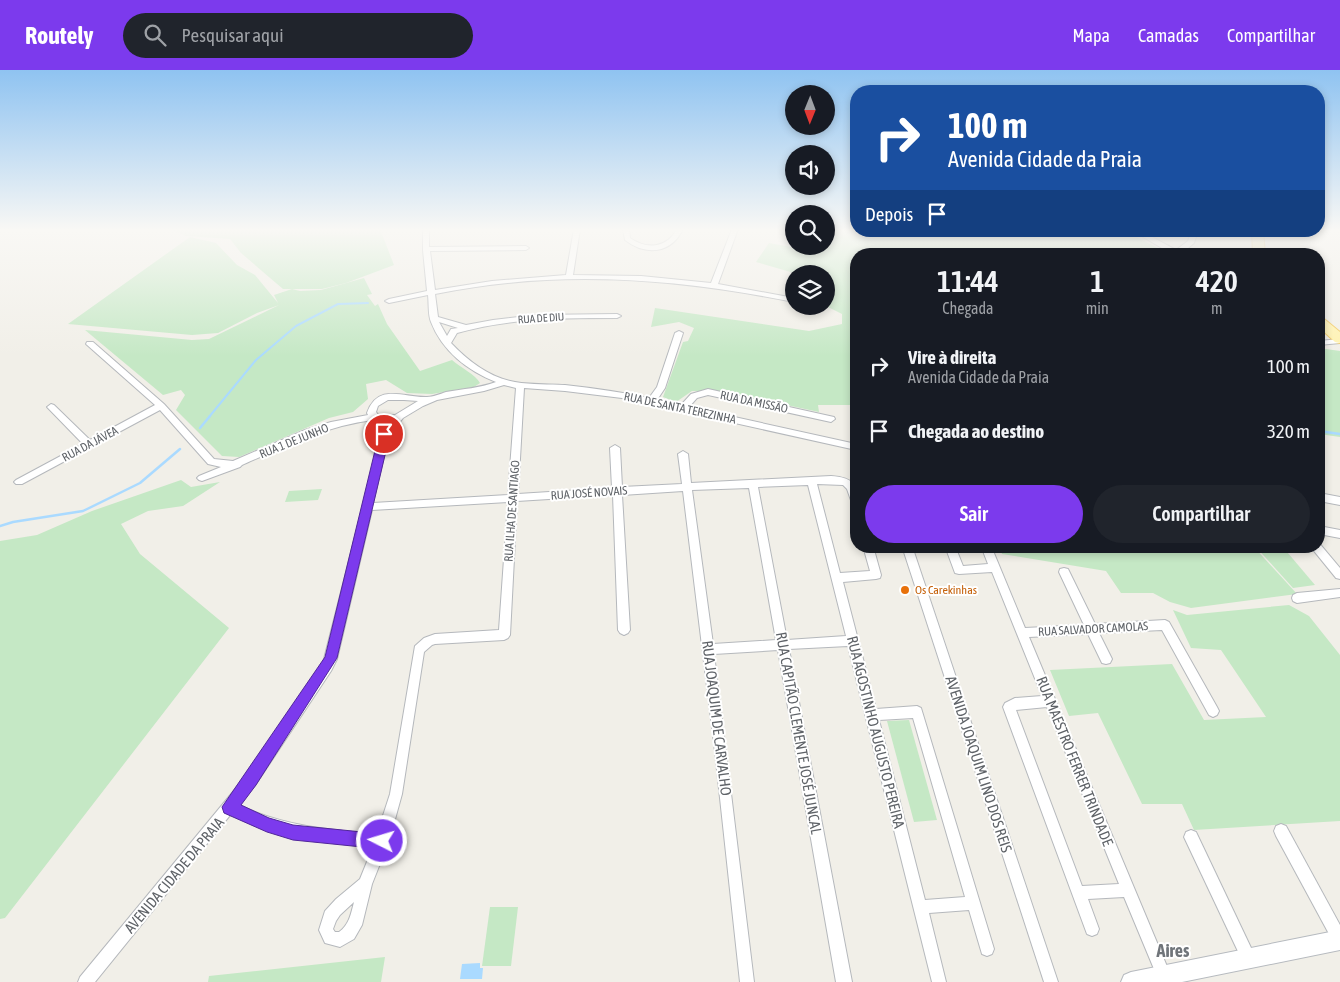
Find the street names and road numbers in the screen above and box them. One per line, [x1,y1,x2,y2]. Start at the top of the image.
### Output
street label: RUA DE DIU [517,310,565,326]
street label: RUA DA MISSÃO [719,388,789,416]
street label: RUA DE SANTA TEREZINHA [623,389,737,427]
street label: RUA 1 DE JUNHO [257,421,331,461]
street label: RUA DA JÁVEA [60,423,120,465]
street label: RUA ILHA DE SANTIAGO [501,460,523,562]
street label: RUA JOSÉ NOVAIS [550,483,628,503]
street label: RUA SALVADOR CAMOLAS [1038,619,1148,639]
street label: RUA CAPITÃO CLEMENTE JOSÉ JUNCAL [773,630,825,836]
street label: RUA AGOSTINHO AUGUSTO PEREIRA [844,634,908,831]
street label: RUA JOAQUIM DE CARVALHO [699,639,735,797]
street label: AVENIDA JOAQUIM LINO DOS REIS [942,674,1016,854]
street label: RUA MAESTRO FERRER TRINDADE [1033,674,1117,849]
street label: AVENIDA CIDADE DA PRAIA [121,813,228,936]

